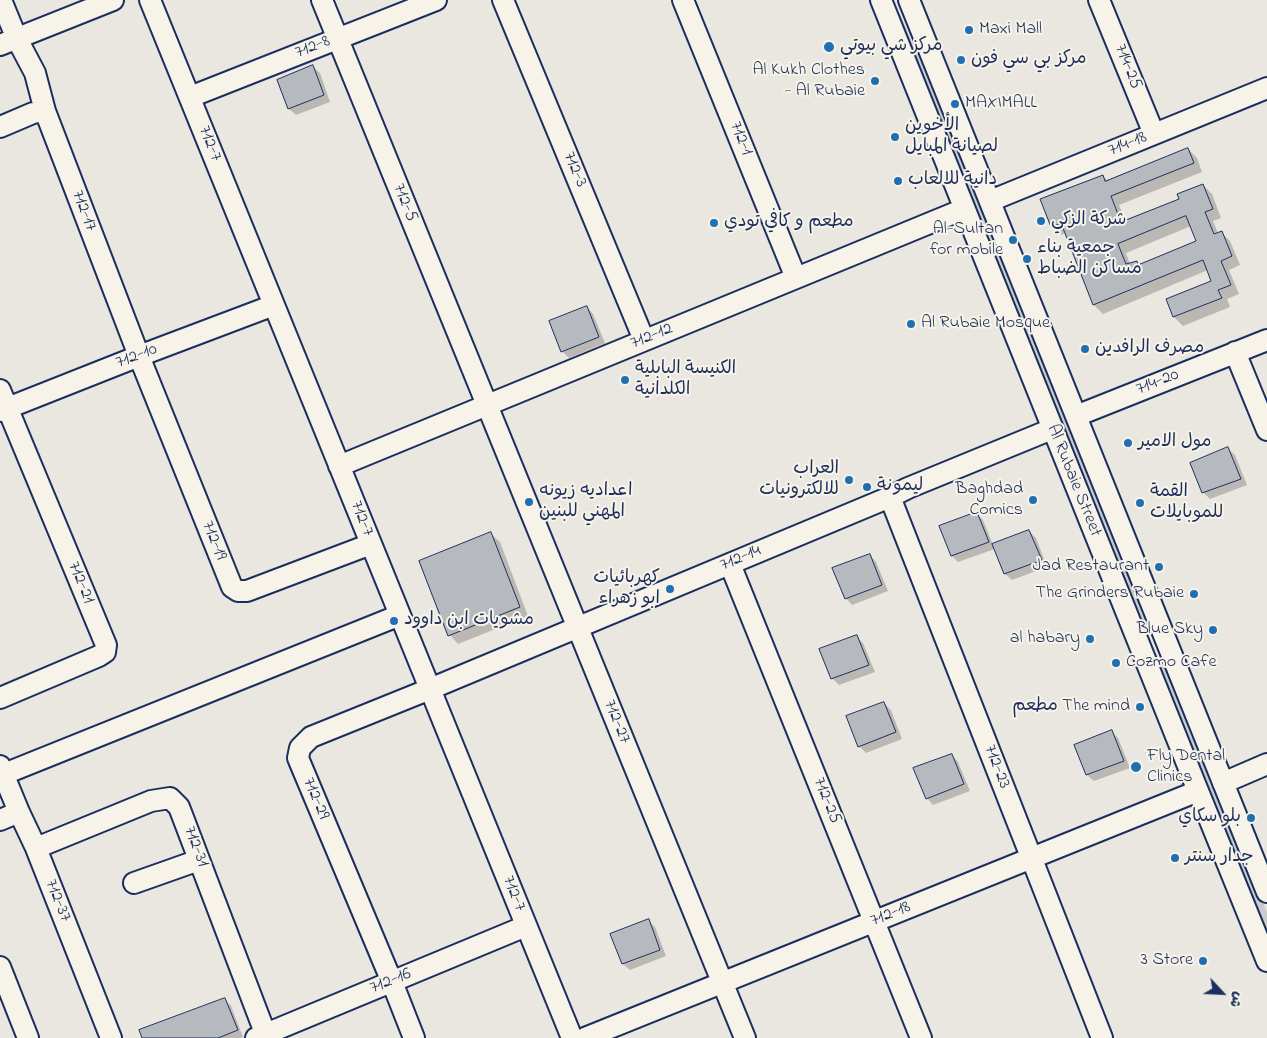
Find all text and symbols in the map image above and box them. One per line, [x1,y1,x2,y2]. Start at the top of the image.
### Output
place label: Maxi Mall [979,19,1042,41]
marker: Maxi Mall [963,24,975,36]
street label: 712-8 [293,32,333,64]
place label: مركز شي بيوتي [840,36,942,58]
marker: مركز شي بيوتي [822,40,836,54]
street label: 714-25 [1108,41,1146,93]
place label: مركز بي سي فون [971,49,1087,71]
marker: مركز بي سي فون [955,54,967,66]
place label: Al Kukh Clothes - Al Rubaie [752,60,865,102]
marker: Al Kukh Clothes - Al Rubaie [869,75,881,87]
place label: MAXIMALL [965,93,1037,115]
marker: MAXIMALL [949,98,961,110]
place label: الأخوين لصيانة المبايل [905,116,998,158]
street label: 712-1 [724,119,756,159]
street label: 712-7 [192,123,226,165]
street label: 714-18 [1106,128,1150,162]
marker: الأخوين لصيانة المبايل [889,131,901,143]
street label: 712-3 [557,149,591,191]
place label: دانية للالعاب [908,170,997,192]
marker: دانية للالعاب [892,175,904,187]
street label: 712-5 [387,181,421,225]
street label: 712-17 [65,188,101,234]
place label: شركة الزكي [1051,210,1127,232]
place label: مطعم و كافي تودي [724,212,854,234]
marker: شركة الزكي [1035,215,1047,227]
marker: مطعم و كافي تودي [708,217,720,229]
place label: Al-Sultan for mobile [930,219,1003,262]
marker: Al-Sultan for mobile [1007,234,1019,246]
place label: جمعية بناء مساكن الضباط [1037,238,1142,280]
marker: جمعية بناء مساكن الضباط [1021,253,1033,265]
place label: Al Rubaie Mosque [921,313,1050,335]
marker: Al Rubaie Mosque [905,318,917,330]
street label: 712-12 [628,319,676,355]
place label: مصرف الرافدين [1095,338,1204,360]
street label: 712-10 [113,339,161,375]
marker: مصرف الرافدين [1079,343,1091,355]
place label: الكنيسة البابلية الكلدانية [635,359,736,402]
street label: 714-20 [1134,365,1182,401]
marker: الكنيسة البابلية الكلدانية [619,374,631,386]
street label: Al Rubaie Street [1041,422,1105,540]
place label: مول الامير [1138,432,1212,454]
marker: مول الامير [1122,437,1134,449]
place label: العراب للالكترونيات [759,459,839,502]
marker: العراب للالكترونيات [843,474,855,486]
place label: ليمونة [877,476,923,498]
place label: Baghdad Comics [955,479,1023,522]
place label: اعداديه زيونه المهني للبنين [539,481,632,524]
marker: ليمونة [861,481,873,493]
place label: القمة للموبايلات [1150,482,1223,524]
marker: Baghdad Comics [1027,494,1039,506]
marker: اعداديه زيونه المهني للبنين [523,496,535,508]
marker: القمة للموبايلات [1134,497,1146,509]
street label: 712-7 [344,498,378,540]
street label: 712-19 [195,518,231,564]
street label: 712-14 [717,541,765,577]
place label: Jad Restaurant [1032,556,1149,578]
street label: 712-21 [62,559,98,607]
marker: Jad Restaurant [1153,561,1165,573]
place label: كهربائيات ابو زهراء [593,568,660,610]
marker: كهربائيات ابو زهراء [664,583,676,595]
place label: The Grinders Rubaie [1035,583,1184,605]
marker: The Grinders Rubaie [1188,588,1200,600]
place label: مشويات ابن داوود [404,610,534,632]
marker: مشويات ابن داوود [388,615,400,627]
place label: Blue Sky [1137,619,1203,641]
marker: Blue Sky [1207,624,1219,636]
place label: al habary [1010,628,1080,650]
marker: al habary [1084,633,1096,645]
place label: Cozmo Cafe [1126,652,1217,674]
marker: Cozmo Cafe [1110,657,1122,669]
place label: مطعم The mind [1012,696,1130,718]
street label: 712-27 [598,697,634,747]
marker: مطعم The mind [1134,701,1146,713]
street label: 712-23 [978,742,1014,792]
place label: Fly Dental Clinics [1147,746,1225,789]
marker: Fly Dental Clinics [1129,760,1143,774]
street label: 712-29 [297,775,333,823]
street label: 712-25 [807,775,845,827]
place label: بلو سكاي [1178,807,1241,829]
marker: بلو سكاي [1245,812,1257,824]
street label: 712-31 [177,824,213,870]
place label: جدار سنتر [1185,847,1254,869]
marker: جدار سنتر [1169,852,1181,864]
street label: 712-7 [496,873,530,915]
street label: 712-37 [39,877,75,925]
street label: 712-18 [868,897,914,933]
place label: 3 Store [1140,950,1193,972]
marker: 3 Store [1197,955,1209,967]
street label: 712-16 [367,964,415,1000]
north arrow [1197,968,1247,1018]
text: ش [1223,988,1249,1011]

